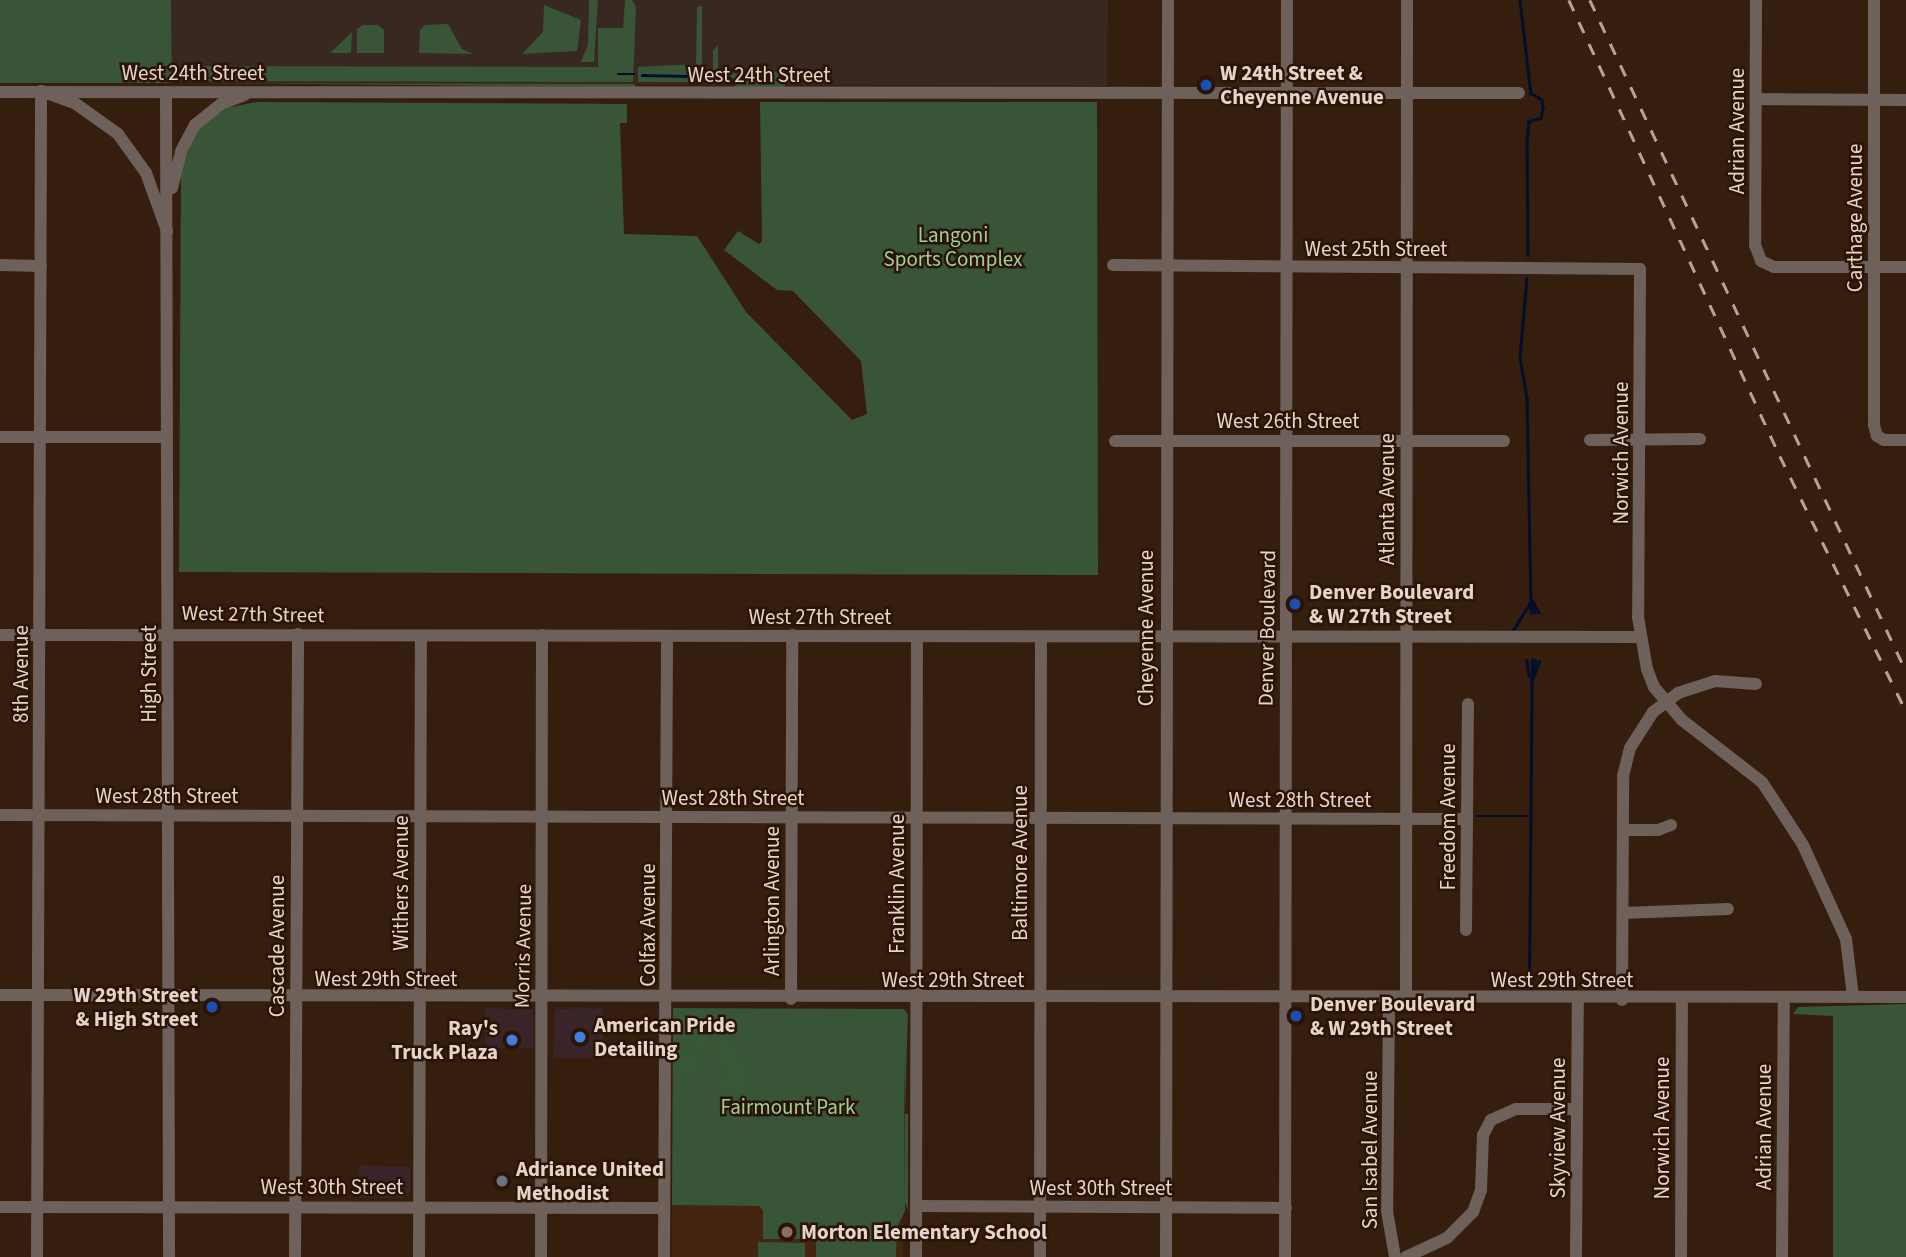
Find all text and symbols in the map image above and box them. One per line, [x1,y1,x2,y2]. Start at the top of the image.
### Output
street label: West 24th Street [122,60,264,86]
place label: W 24th Street & Cheyenne Avenue [1220,60,1384,110]
street label: West 24th Street [688,62,830,88]
street label: Adrian Avenue [1724,68,1750,194]
marker: W 24th Street & Cheyenne Avenue [1198,77,1214,93]
street label: Carthage Avenue [1842,144,1868,292]
park label: Langoni Sports Complex [884,222,1022,272]
street label: West 25th Street [1305,236,1447,262]
street label: Norwich Avenue [1608,382,1634,524]
street label: West 26th Street [1217,408,1359,434]
street label: Atlanta Avenue [1374,433,1400,565]
street label: Cheyenne Avenue [1133,550,1159,706]
street label: Denver Boulevard [1253,550,1281,706]
place label: Denver Boulevard & W 27th Street [1309,579,1474,629]
marker: Denver Boulevard & W 27th Street [1287,596,1303,612]
street label: West 27th Street [181,600,325,628]
street label: West 27th Street [749,604,891,630]
street label: 8th Avenue [8,625,34,723]
street label: High Street [136,625,162,723]
street label: Freedom Avenue [1435,743,1461,891]
street label: West 28th Street [96,783,238,809]
street label: West 28th Street [662,785,804,811]
street label: Baltimore Avenue [1007,785,1033,941]
street label: West 28th Street [1229,787,1371,813]
street label: Franklin Avenue [884,814,910,954]
street label: Withers Avenue [388,815,414,951]
street label: Arlington Avenue [759,826,785,976]
street label: Colfax Avenue [635,863,661,987]
street label: Cascade Avenue [264,875,290,1017]
street label: Morris Avenue [509,884,537,1008]
street label: West 29th Street [315,966,457,992]
street label: West 29th Street [882,967,1024,993]
street label: West 29th Street [1491,967,1633,993]
place label: W 29th Street & High Street [73,982,198,1032]
place label: Denver Boulevard & W 29th Street [1310,991,1475,1041]
marker: W 29th Street & High Street [204,999,220,1015]
marker: Denver Boulevard & W 29th Street [1288,1008,1304,1024]
place label: American Pride Detailing [594,1012,736,1062]
place label: Ray's Truck Plaza [391,1015,498,1065]
marker: American Pride Detailing [572,1029,588,1045]
marker: Ray's Truck Plaza [504,1032,520,1048]
street label: Norwich Avenue [1649,1057,1675,1199]
street label: Skyview Avenue [1545,1058,1571,1198]
street label: Adrian Avenue [1751,1064,1777,1190]
street label: San Isabel Avenue [1357,1071,1383,1229]
park label: Fairmount Park [721,1094,855,1120]
place label: Adriance United Methodist [516,1156,664,1206]
marker: Adriance United Methodist [494,1173,510,1189]
street label: West 30th Street [261,1174,403,1200]
street label: West 30th Street [1030,1175,1172,1201]
place label: Morton Elementary School [801,1219,1047,1245]
marker: Morton Elementary School [779,1224,795,1240]

